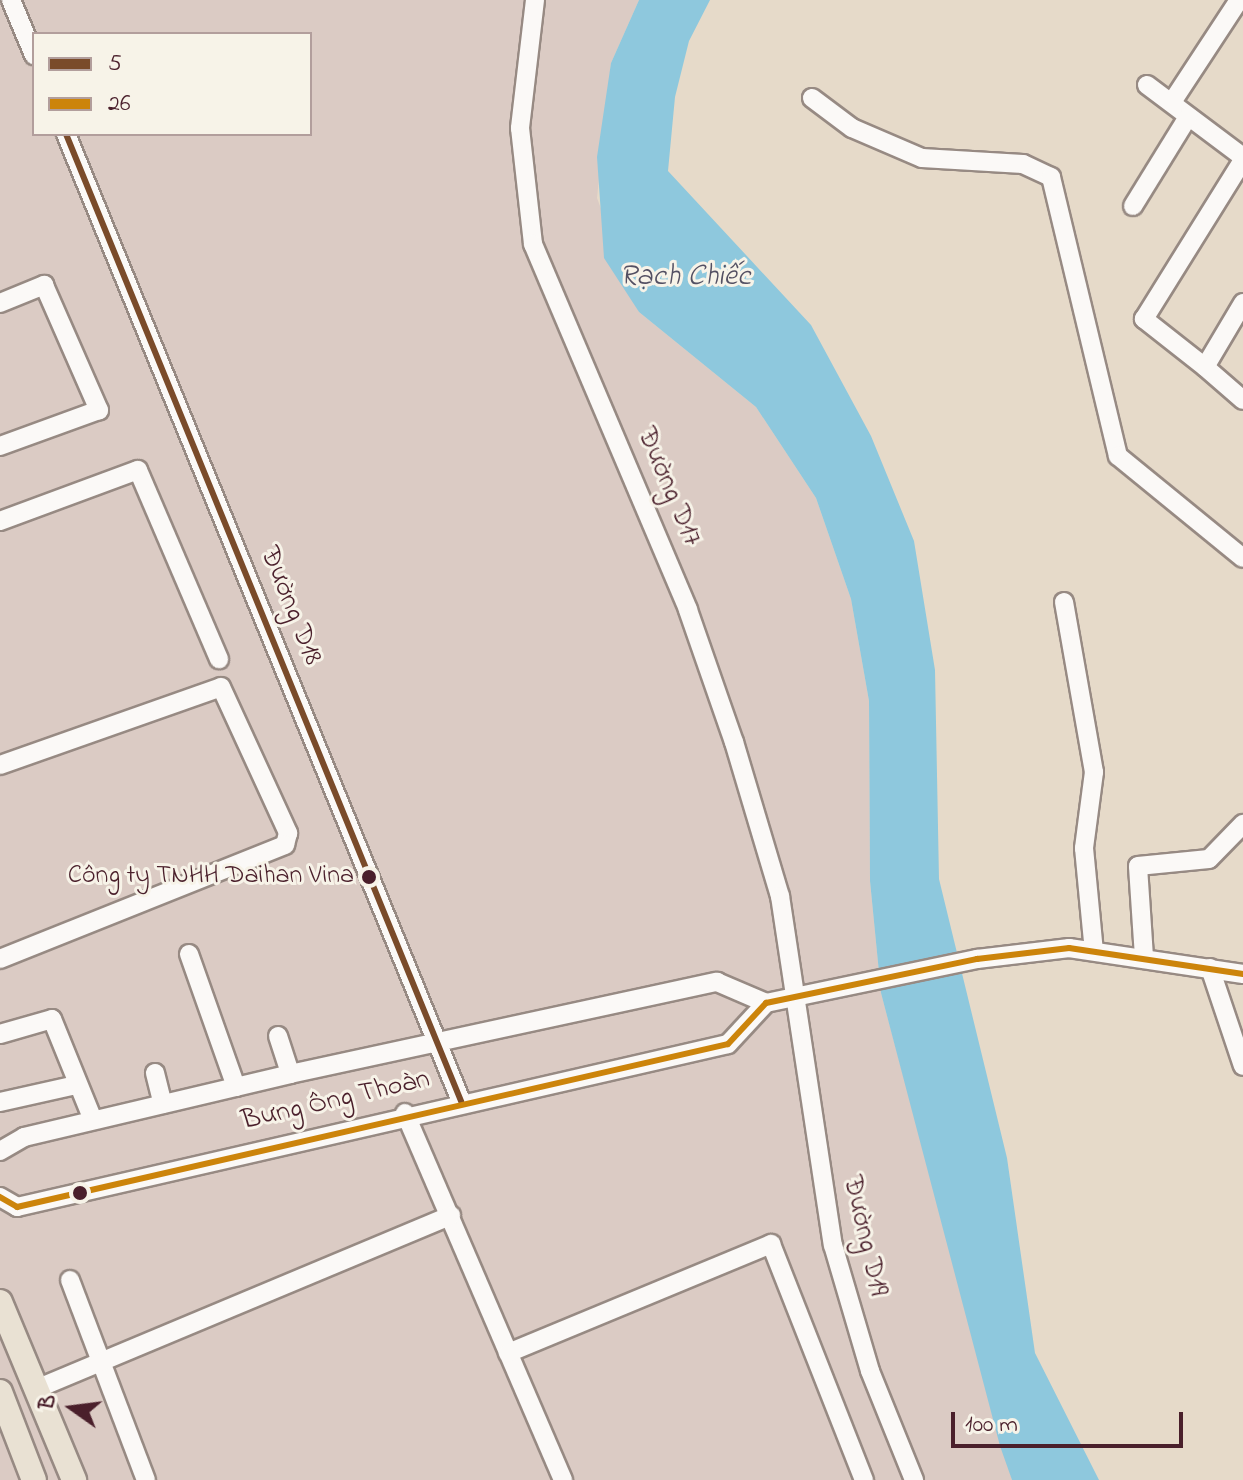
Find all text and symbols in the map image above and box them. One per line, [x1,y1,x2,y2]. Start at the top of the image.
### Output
legend [32,32,312,136]
text: 5 [108,47,122,82]
text: 26 [108,87,131,122]
water label: Rạch Chiếc [620,259,750,295]
street label: Đường D17 [628,423,708,551]
street label: Đường D18 [251,542,329,670]
place label: Công ty TNHH Daihan Vina [68,861,354,893]
marker: Công ty TNHH Daihan Vina [361,869,377,885]
street label: Bưng Ông Thoàn [239,1063,433,1139]
street label: Đường D19 [834,1173,894,1299]
unlabelled marker [72,1185,88,1201]
north arrow [32,1368,112,1448]
text: B [31,1391,66,1413]
scale bar [955,1396,1187,1446]
text: 100 m [965,1408,1018,1443]

